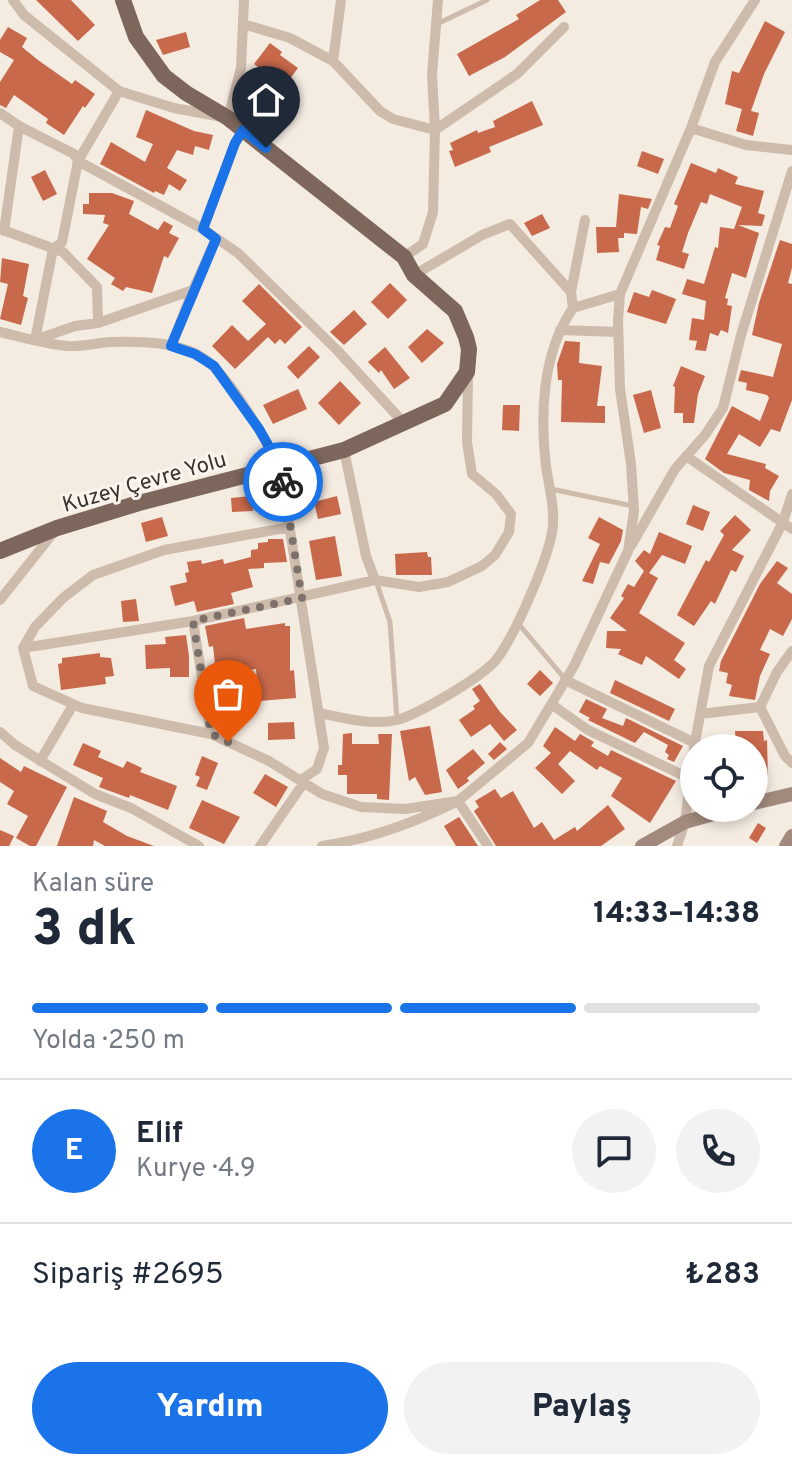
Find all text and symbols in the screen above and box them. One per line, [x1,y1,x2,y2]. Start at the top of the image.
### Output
pin [232,66,300,148]
icon: home [244,78,288,122]
courier [243,442,323,522]
street label: Kuzey Çevre Yolu [59,447,230,520]
icon: bike [261,460,305,504]
pin [194,660,262,742]
icon: bag [206,672,250,716]
map controls [680,734,768,822]
button: locate [680,734,768,822]
text: Kalan süre [32,868,154,901]
text: 14:33–14:38 [593,896,760,933]
text: 3 dk [32,898,136,964]
text: Yolda · 250 m [32,1025,185,1058]
button: chat [572,1109,656,1193]
button: phone [676,1109,760,1193]
text: Elif [136,1116,183,1153]
text: E [65,1133,83,1170]
text: Kurye · 4.9 [136,1153,256,1186]
text: Sipariş #2695 [32,1257,224,1294]
text: ₺283 [685,1257,760,1294]
button: Yardım [32,1362,388,1454]
button: Paylaş [404,1362,760,1454]

